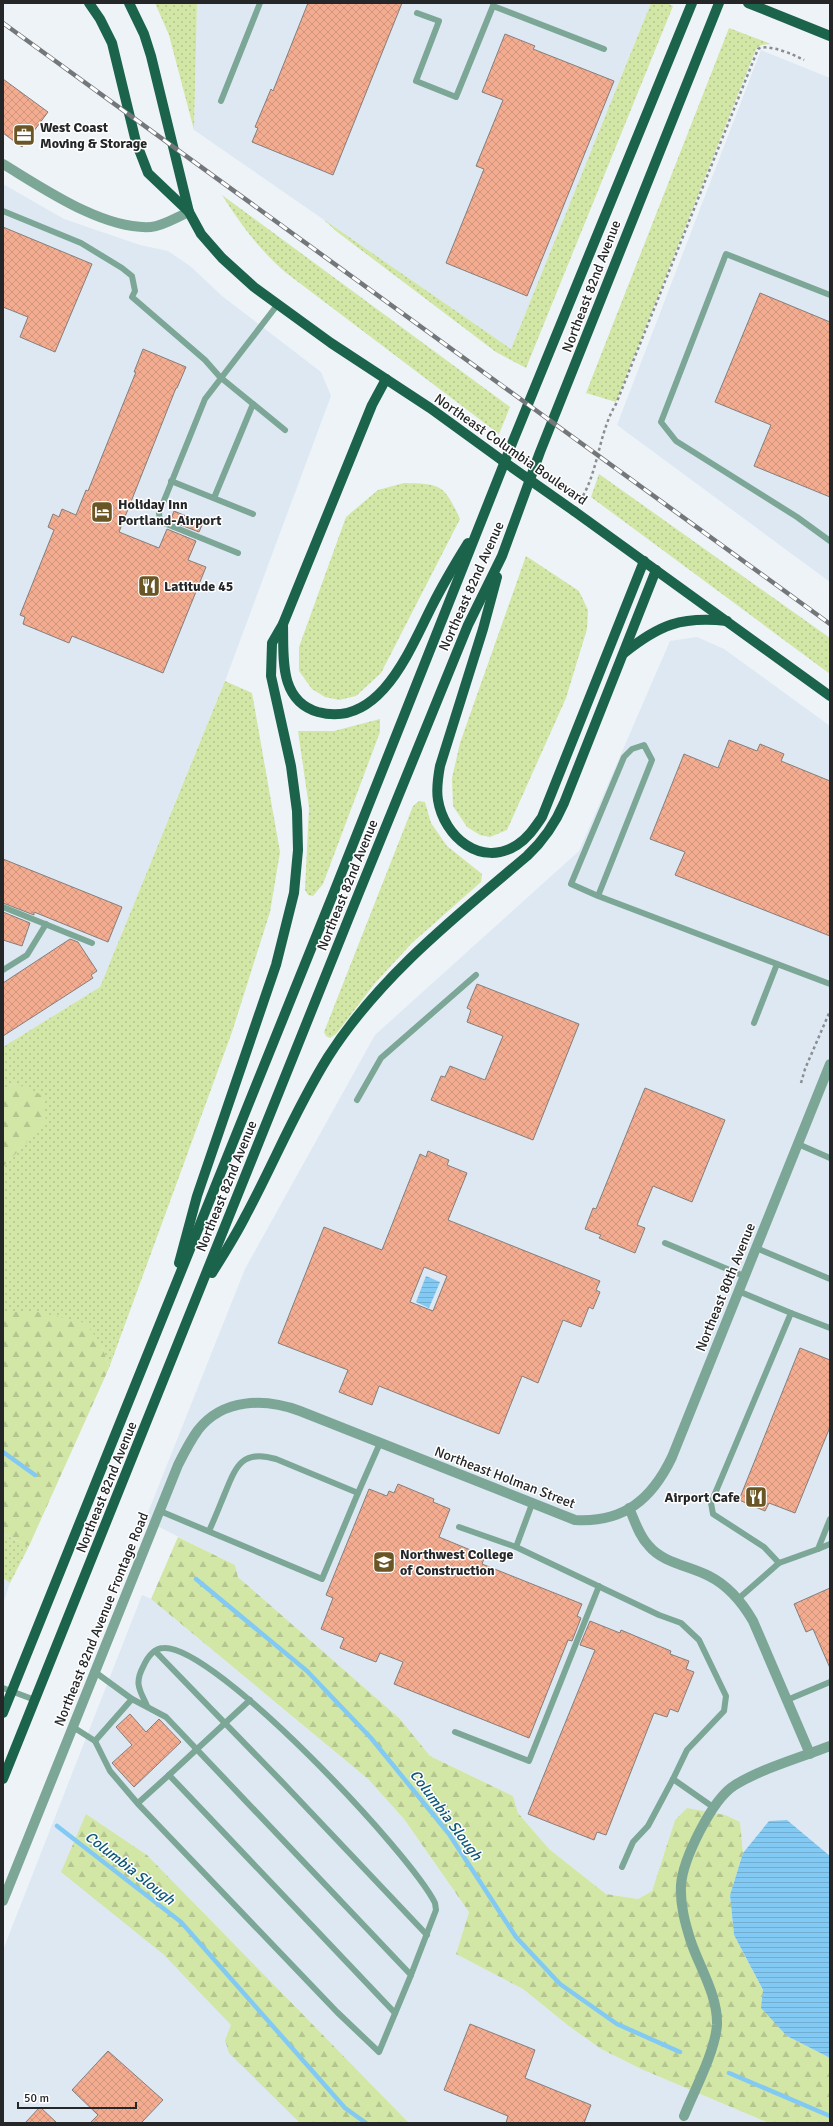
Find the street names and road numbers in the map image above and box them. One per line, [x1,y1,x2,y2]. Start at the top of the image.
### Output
street label: Northeast 82nd Avenue [558,218,624,355]
street label: Northeast Columbia Boulevard [431,390,590,509]
street label: Northeast 82nd Avenue [435,519,508,654]
street label: Northeast 82nd Avenue [313,817,382,953]
street label: Northeast 82nd Avenue [192,1118,261,1254]
street label: Northeast 80th Avenue [692,1220,759,1354]
street label: Northeast 82nd Avenue [72,1419,141,1555]
street label: Northeast Holman Street [432,1443,578,1512]
street label: Northeast 82nd Avenue Frontage Road [51,1510,152,1729]

